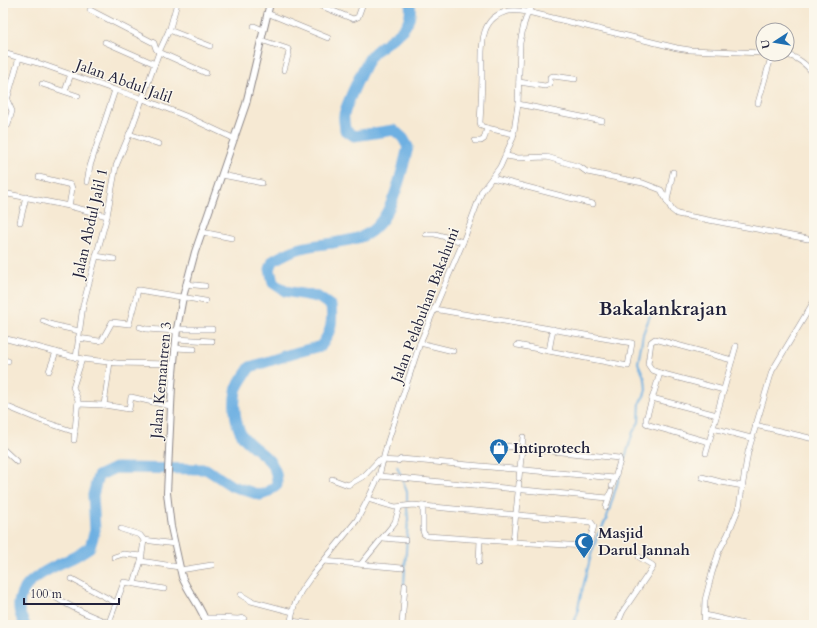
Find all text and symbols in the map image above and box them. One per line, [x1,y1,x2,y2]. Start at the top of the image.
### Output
north arrow [755,22,795,62]
text: U [757,38,774,50]
street label: Jalan Abdul Jalil [71,54,175,108]
street label: Jalan Abdul Jalil 1 [67,166,112,282]
street label: Jalan Pelabuhan Bakahuni [385,225,464,387]
district label: Bakalankrajan [599,296,728,322]
street label: Jalan Kemantren 3 [146,321,176,441]
shop icon: Intiprotech [488,437,510,465]
place label: Intiprotech [513,438,591,458]
place label: Masjid Darul Jannah [598,523,690,560]
mosque icon: Masjid Darul Jannah [573,531,595,559]
scale bar [24,580,119,606]
text: 100 m [30,586,63,602]

